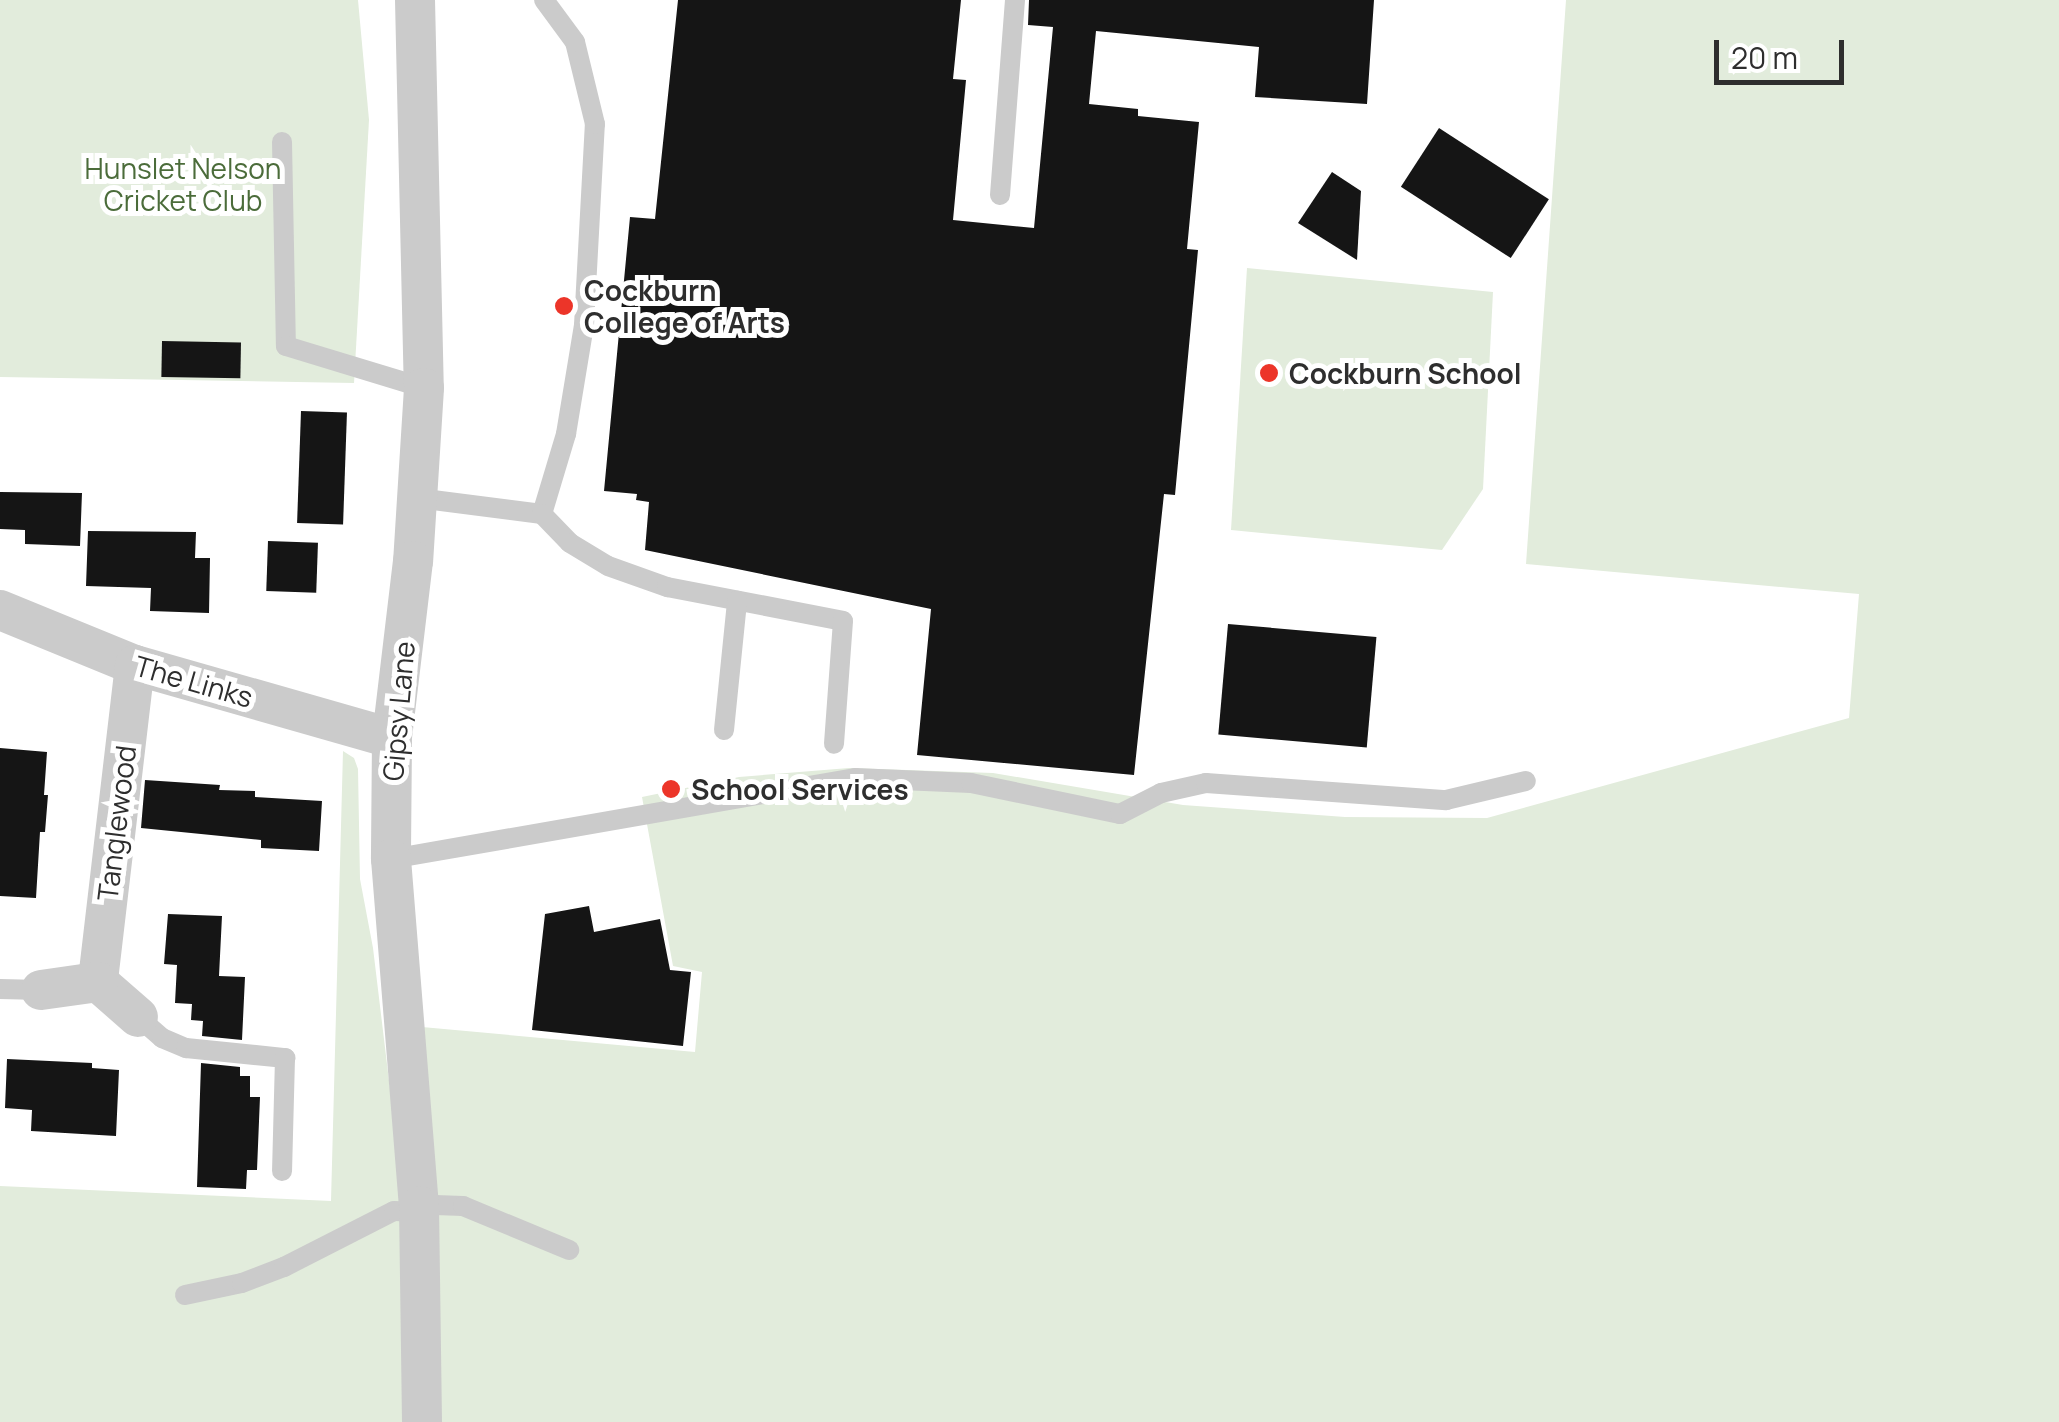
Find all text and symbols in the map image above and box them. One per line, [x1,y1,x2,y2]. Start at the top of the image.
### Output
scale bar [1719,20,1849,82]
text: 20 m [1731,37,1798,78]
park label: Hunslet Nelson Cricket Club [85,151,281,217]
place label: Cockburn College of Arts [584,273,785,339]
marker: Cockburn College of Arts [553,295,575,317]
place label: Cockburn School [1289,356,1522,390]
marker: Cockburn School [1258,362,1280,384]
street label: Gipsy Lane [375,640,421,782]
street label: The Links [131,648,257,714]
street label: Tanglewood [90,743,142,903]
place label: School Services [691,772,909,806]
marker: School Services [660,778,682,800]

